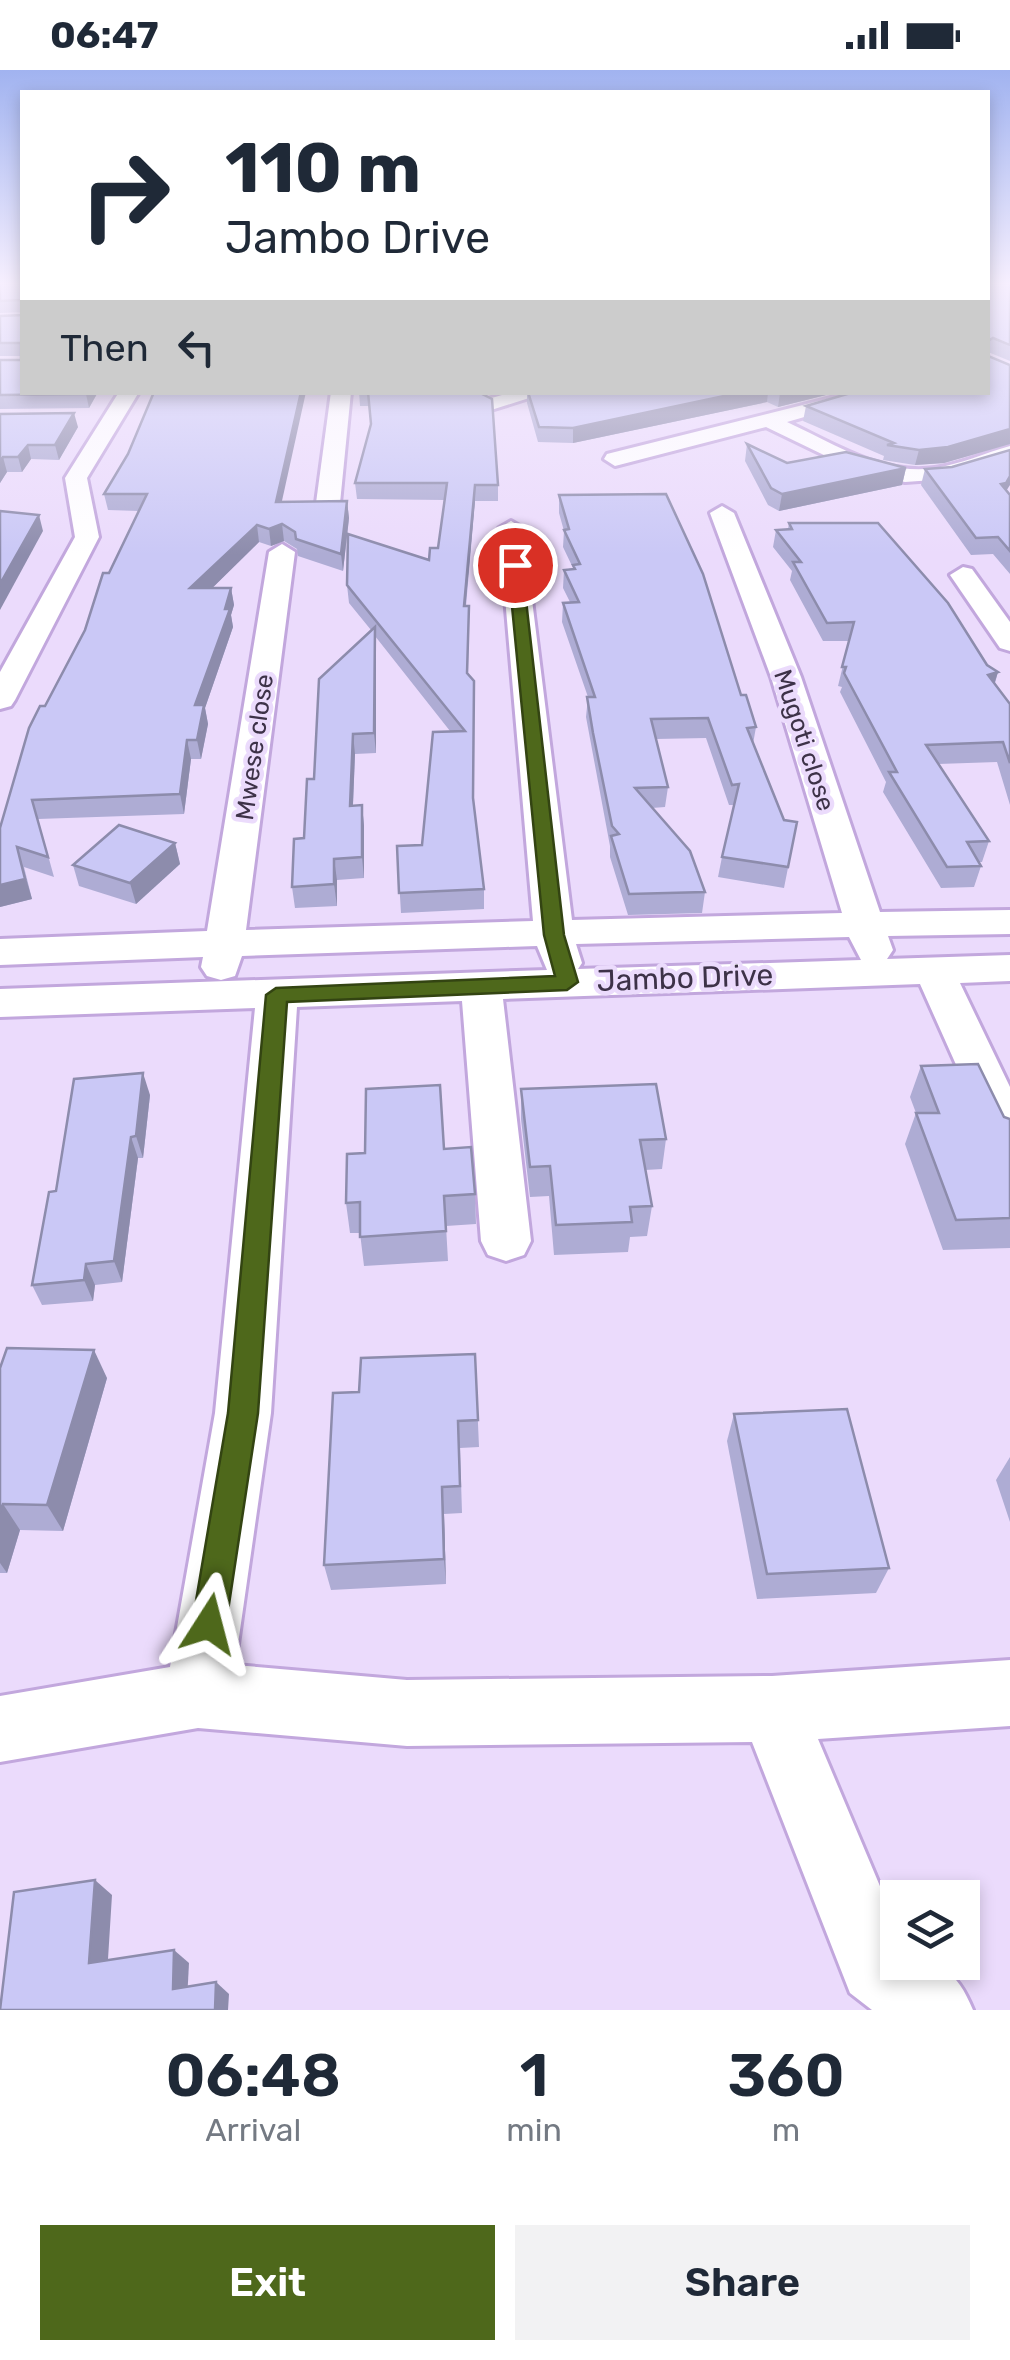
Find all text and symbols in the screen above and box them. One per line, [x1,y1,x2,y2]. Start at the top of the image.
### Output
text: 06:47 [50,12,158,58]
text: 110 m [225,127,421,210]
icon: right [60,130,190,260]
text: Jambo Drive [225,211,490,264]
icon: left [169,320,224,375]
text: Then [60,325,149,371]
pin [473,523,558,608]
icon: arrive [488,538,543,593]
street label: Mugoti close [768,666,841,815]
street label: Mwese close [230,672,279,822]
street label: Jambo Drive [596,957,774,999]
position arrow [157,1572,261,1676]
map controls [880,1880,980,1980]
button: layers [880,1880,980,1980]
text: 06:48 [166,2040,341,2111]
text: 1 [520,2040,549,2111]
text: 360 [727,2040,844,2111]
text: Arrival [205,2111,301,2149]
text: min [506,2111,562,2149]
text: m [772,2111,800,2149]
button: Exit [40,2225,495,2340]
button: Share [515,2225,970,2340]

